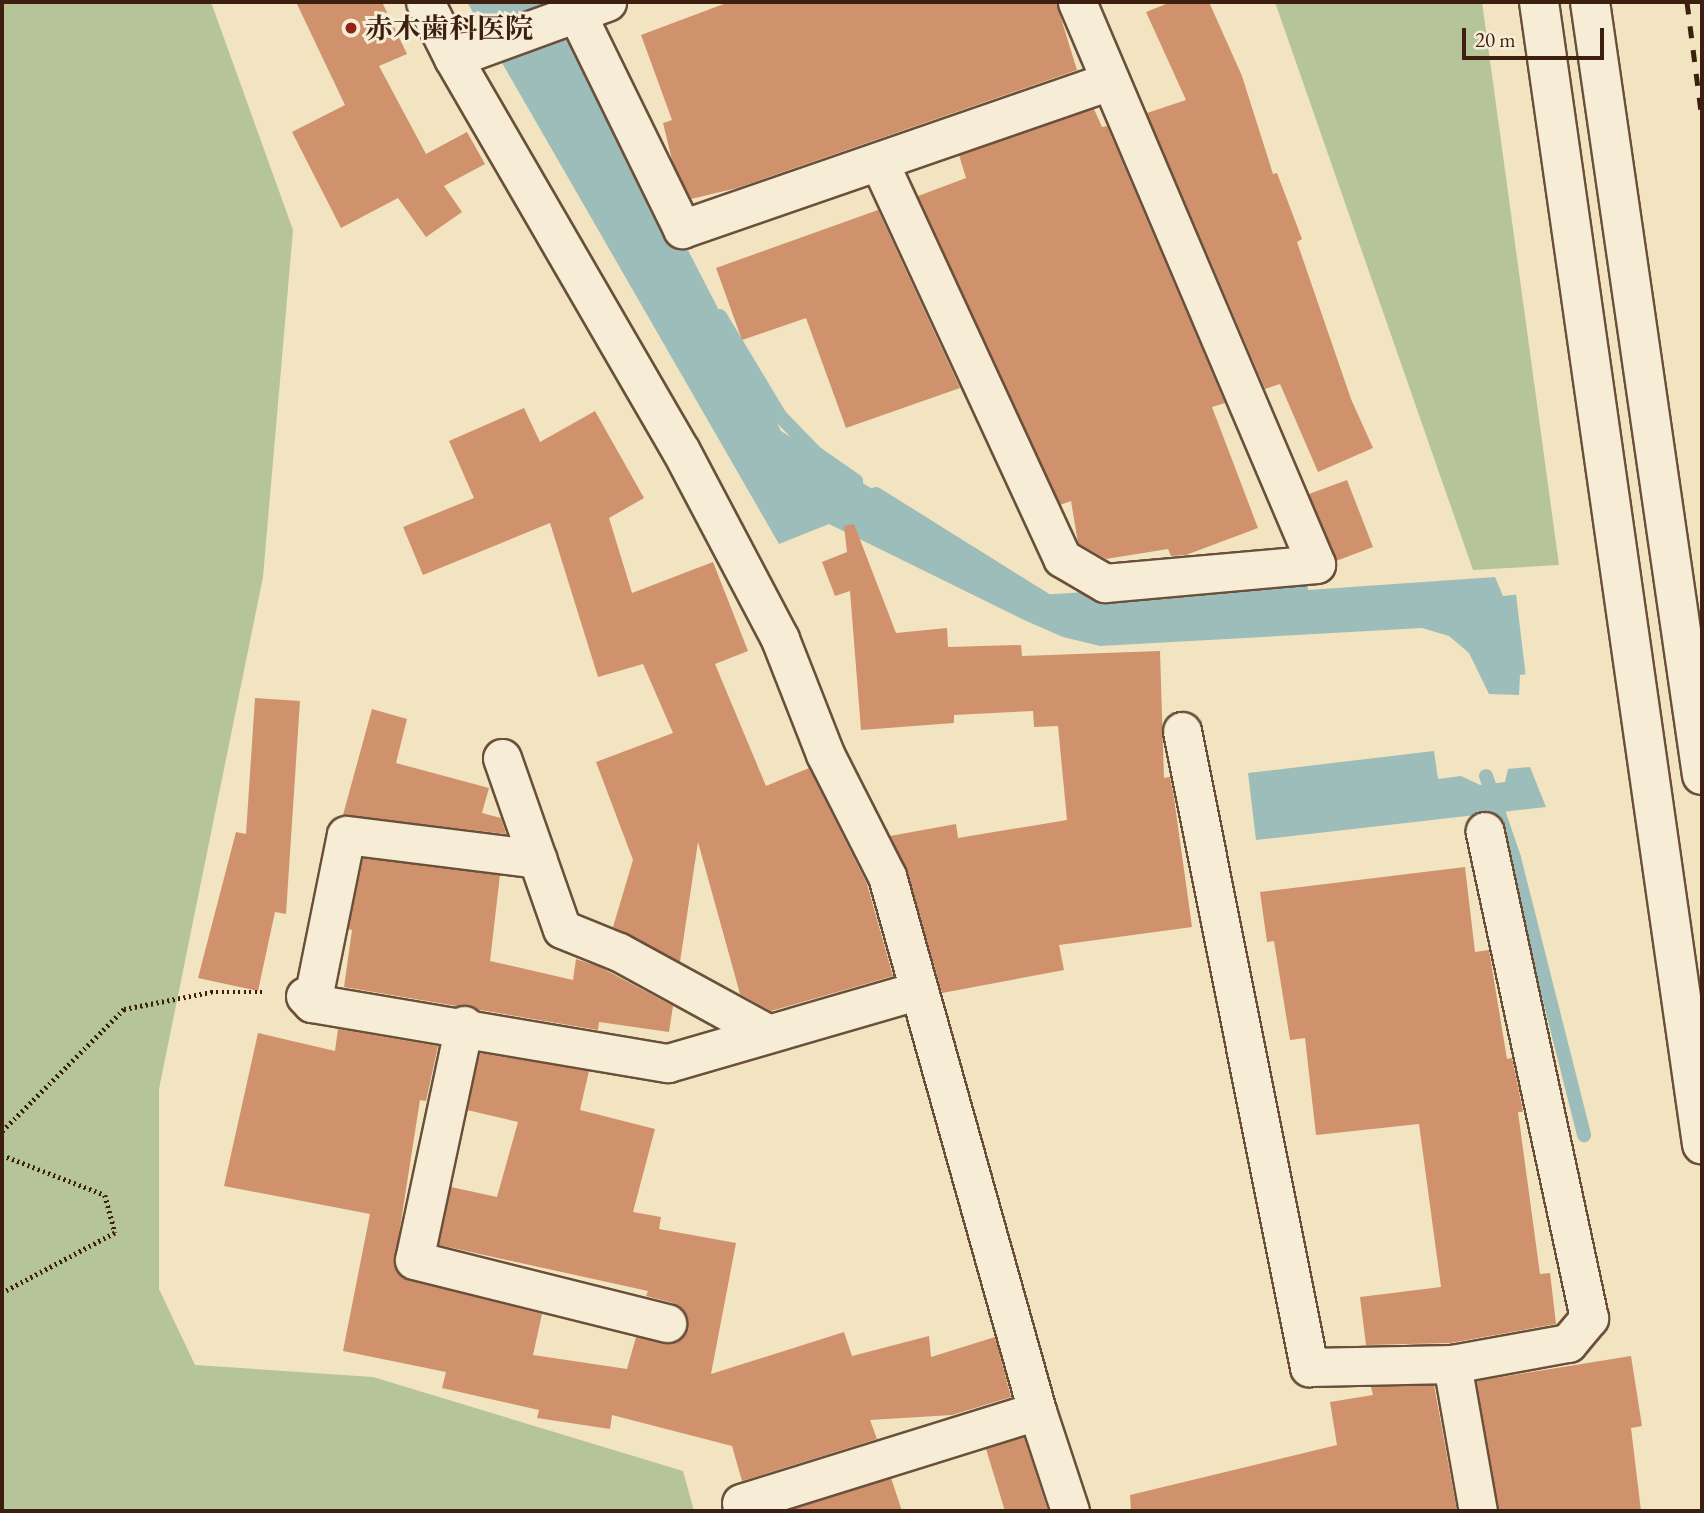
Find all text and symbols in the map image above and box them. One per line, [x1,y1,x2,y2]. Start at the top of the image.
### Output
place label: 赤木歯科医院 [365,11,533,45]
scale bar [1466,14,1608,58]
marker: 赤木歯科医院 [343,20,359,36]
text: 20 m [1475,26,1516,53]

